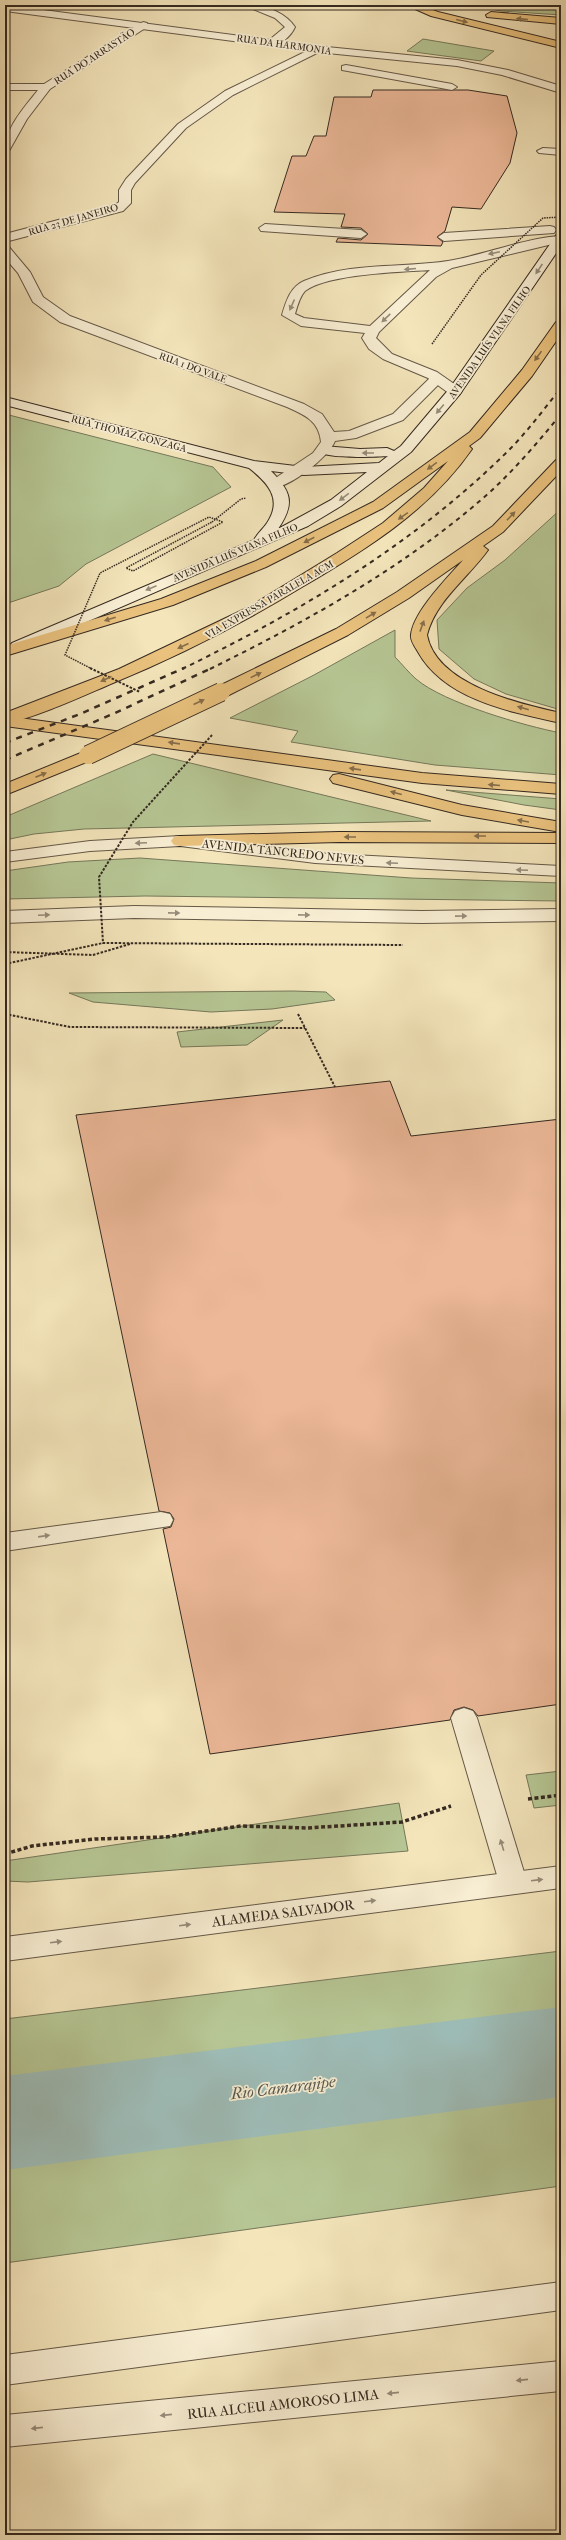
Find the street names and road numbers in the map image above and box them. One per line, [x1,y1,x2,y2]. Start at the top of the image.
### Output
street label: RUA DO ARRASTÃO [51,25,137,88]
street label: RUA DA HARMONIA [236,32,333,58]
street label: RUA 23 DE JANEIRO [27,201,120,239]
street label: AVENIDA LUÍS VIANA FILHO [445,283,533,402]
street label: RUA 1 DO VALE [157,350,228,386]
street label: RUA THOMAZ GONZAGA [70,413,188,455]
street label: AVENIDA LUÍS VIANA FILHO [170,520,300,585]
street label: VIA EXPRESSA PARALELA ACM [202,558,336,642]
street label: AVENIDA TANCREDO NEVES [200,836,365,867]
street label: ALAMEDA SALVADOR [210,1896,356,1931]
street label: RUA ALCEU AMOROSO LIMA [186,2386,381,2423]

